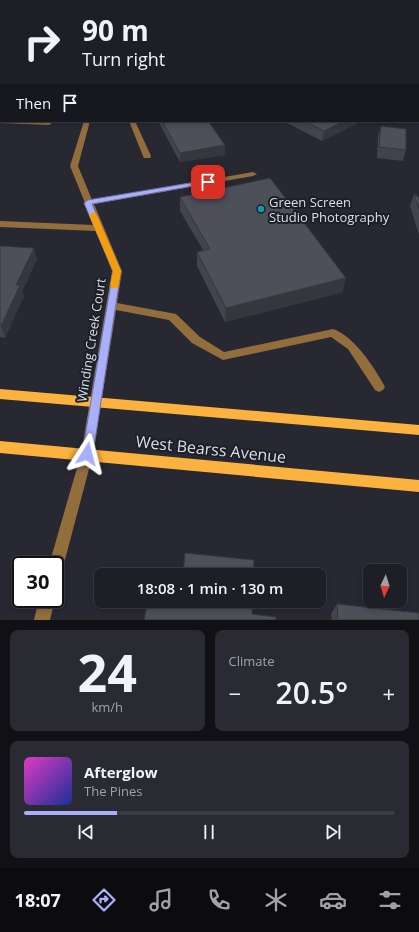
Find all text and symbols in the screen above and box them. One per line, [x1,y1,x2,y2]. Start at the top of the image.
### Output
text: 90 m [82,11,149,49]
icon: right [16,16,68,68]
text: Turn right [82,47,165,71]
icon: arrive [59,92,81,114]
text: Then [16,93,51,113]
pin [191,165,225,199]
icon: arrive [197,171,219,193]
place label: Green Screen Studio Photography [269,193,390,226]
marker: Green Screen Studio Photography [256,204,266,214]
street label: Winding Creek Court [72,276,110,403]
street label: West Bearss Avenue [135,430,287,468]
position arrow [66,433,108,475]
speed limit sign: 30 [12,556,64,608]
north arrow [363,564,407,608]
map controls [363,564,407,608]
text: 18:08 · 1 min · 130 m [137,578,283,598]
text: 24 [78,636,137,707]
text: Climate [229,652,274,670]
text: 20.5° [275,672,348,713]
text: − [229,678,241,708]
text: + [382,678,395,708]
text: km/h [91,698,123,716]
text: Afterglow [84,762,158,782]
text: The Pines [84,782,142,800]
icon: previous [75,821,97,843]
icon: pause [198,821,220,843]
icon: next [322,821,344,843]
icon: directions [90,886,118,914]
icon: music [147,886,175,914]
icon: phone [205,886,233,914]
icon: climate [262,886,290,914]
icon: car [319,886,347,914]
icon: filters [376,886,404,914]
text: 18:07 [15,888,61,912]

